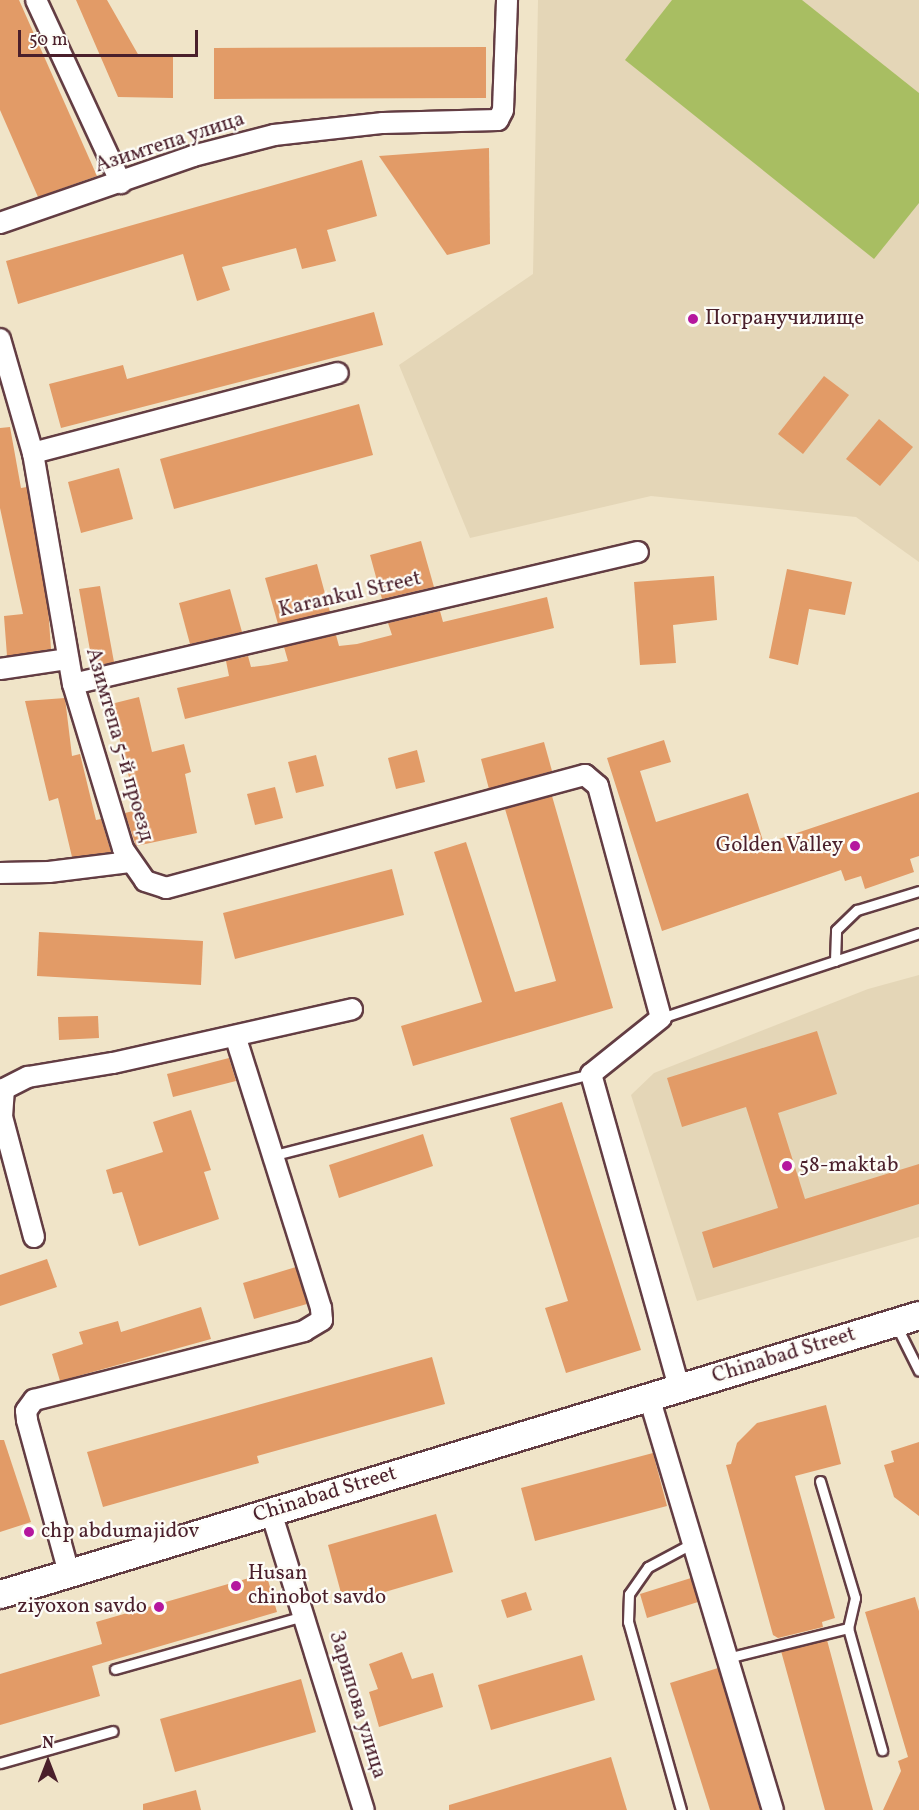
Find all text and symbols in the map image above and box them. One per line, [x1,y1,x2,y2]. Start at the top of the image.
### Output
scale bar [21,18,201,56]
text: 50 m [29,28,68,53]
street label: Азимтепа улица [92,107,248,179]
place label: Погранучилище [705,306,864,332]
marker: Погранучилище [686,312,700,326]
street label: Karankul Street [276,566,424,624]
street label: Азимтепа 5-й проезд [79,645,159,845]
place label: Golden Valley [715,833,843,859]
marker: Golden Valley [848,839,862,853]
place label: 58-maktab [799,1153,898,1179]
marker: 58-maktab [780,1159,794,1173]
street label: Chinabad Street [709,1322,859,1390]
street label: Chinabad Street [250,1461,400,1529]
place label: chp abdumajidov [41,1519,199,1545]
marker: chp abdumajidov [22,1525,36,1539]
place label: Husan chinobot savdo [248,1561,386,1611]
marker: Husan chinobot savdo [229,1579,243,1593]
place label: ziyoxon savdo [17,1594,147,1620]
marker: ziyoxon savdo [152,1600,166,1614]
street label: Зарипова улица [322,1628,392,1782]
north arrow [18,1732,78,1792]
text: N [42,1733,54,1755]

